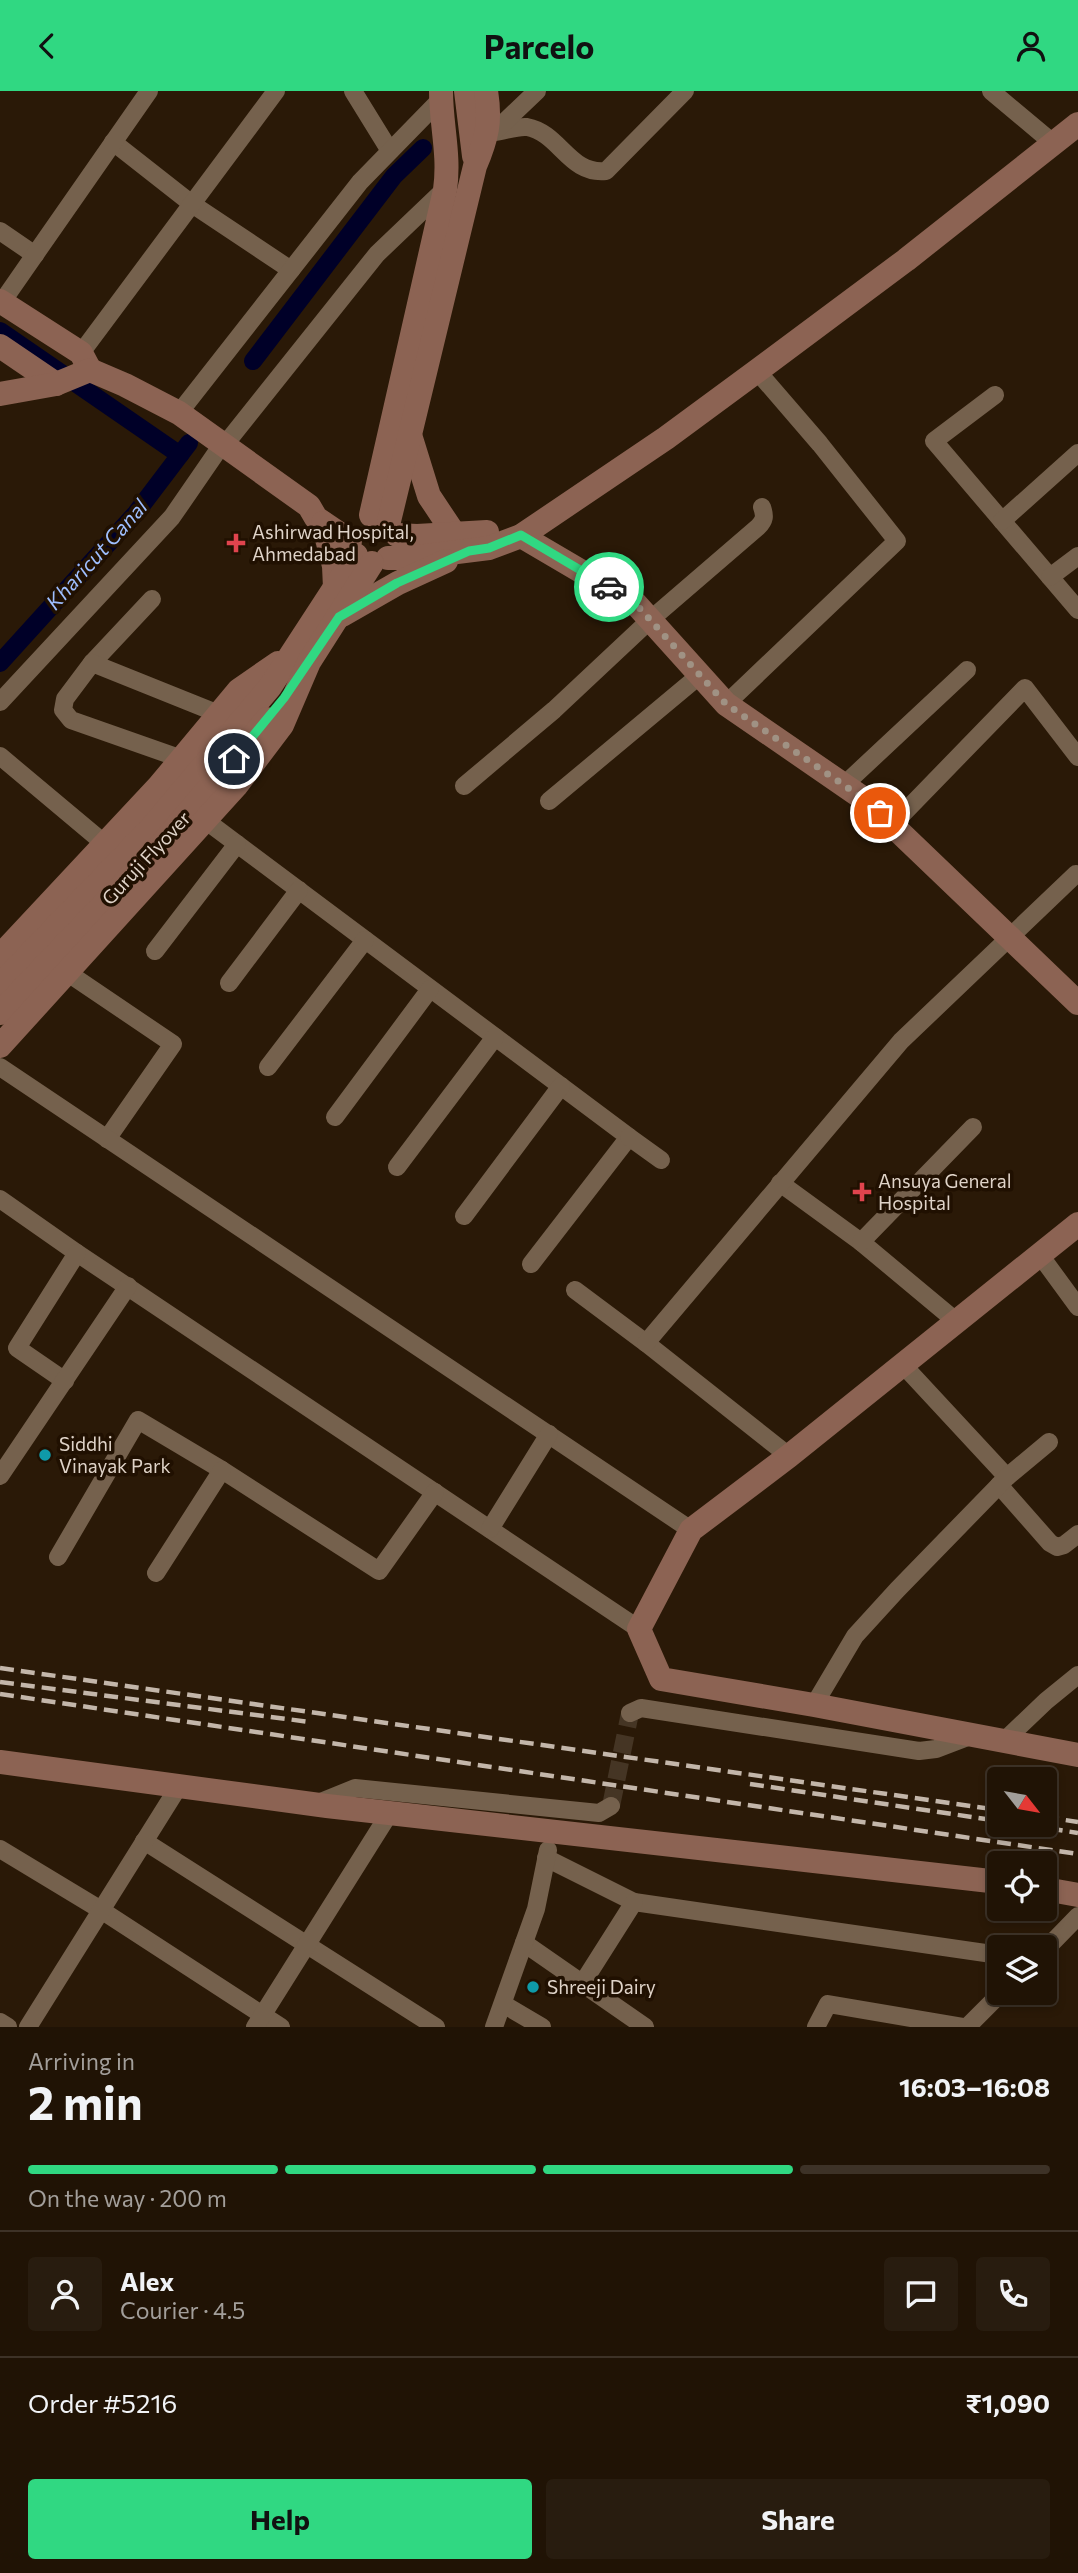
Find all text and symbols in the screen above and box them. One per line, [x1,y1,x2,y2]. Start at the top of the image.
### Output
text: Parcelo [484,26,594,66]
icon: back [28,27,66,65]
icon: person [1012,27,1050,65]
water label: Kharicut Canal [40,493,152,614]
place label: Ashirwad Hospital, Ahmedabad [252,520,414,565]
marker: Ashirwad Hospital, Ahmedabad [226,533,246,553]
courier [574,552,644,622]
icon: car [590,568,628,606]
pin [204,729,264,789]
icon: home [215,740,253,778]
pin [850,783,910,843]
icon: bag [861,794,899,832]
street label: Guruji Flyover [97,806,195,909]
place label: Ansuya General Hospital [878,1169,1012,1214]
marker: Ansuya General Hospital [852,1182,872,1202]
place label: Siddhi Vinayak Park [59,1432,171,1477]
marker: Siddhi Vinayak Park [37,1447,53,1463]
north arrow [987,1767,1057,1837]
map controls [987,1767,1057,2005]
button: locate [987,1851,1057,1921]
button: layers [987,1935,1057,2005]
place label: Shreeji Dairy [547,1975,656,1998]
marker: Shreeji Dairy [525,1979,541,1995]
text: Arriving in [28,2047,135,2075]
text: 16:03–16:08 [899,2071,1050,2102]
text: 2 min [28,2073,143,2129]
text: On the way · 200 m [28,2184,227,2212]
button: person [28,2257,102,2331]
button: chat [884,2257,958,2331]
button: phone [976,2257,1050,2331]
text: Alex [120,2265,174,2296]
text: Courier · 4.5 [120,2296,245,2324]
text: Order #5216 [28,2387,177,2418]
text: ₹1,090 [965,2387,1050,2418]
button: Help [28,2479,532,2559]
button: Share [546,2479,1050,2559]

